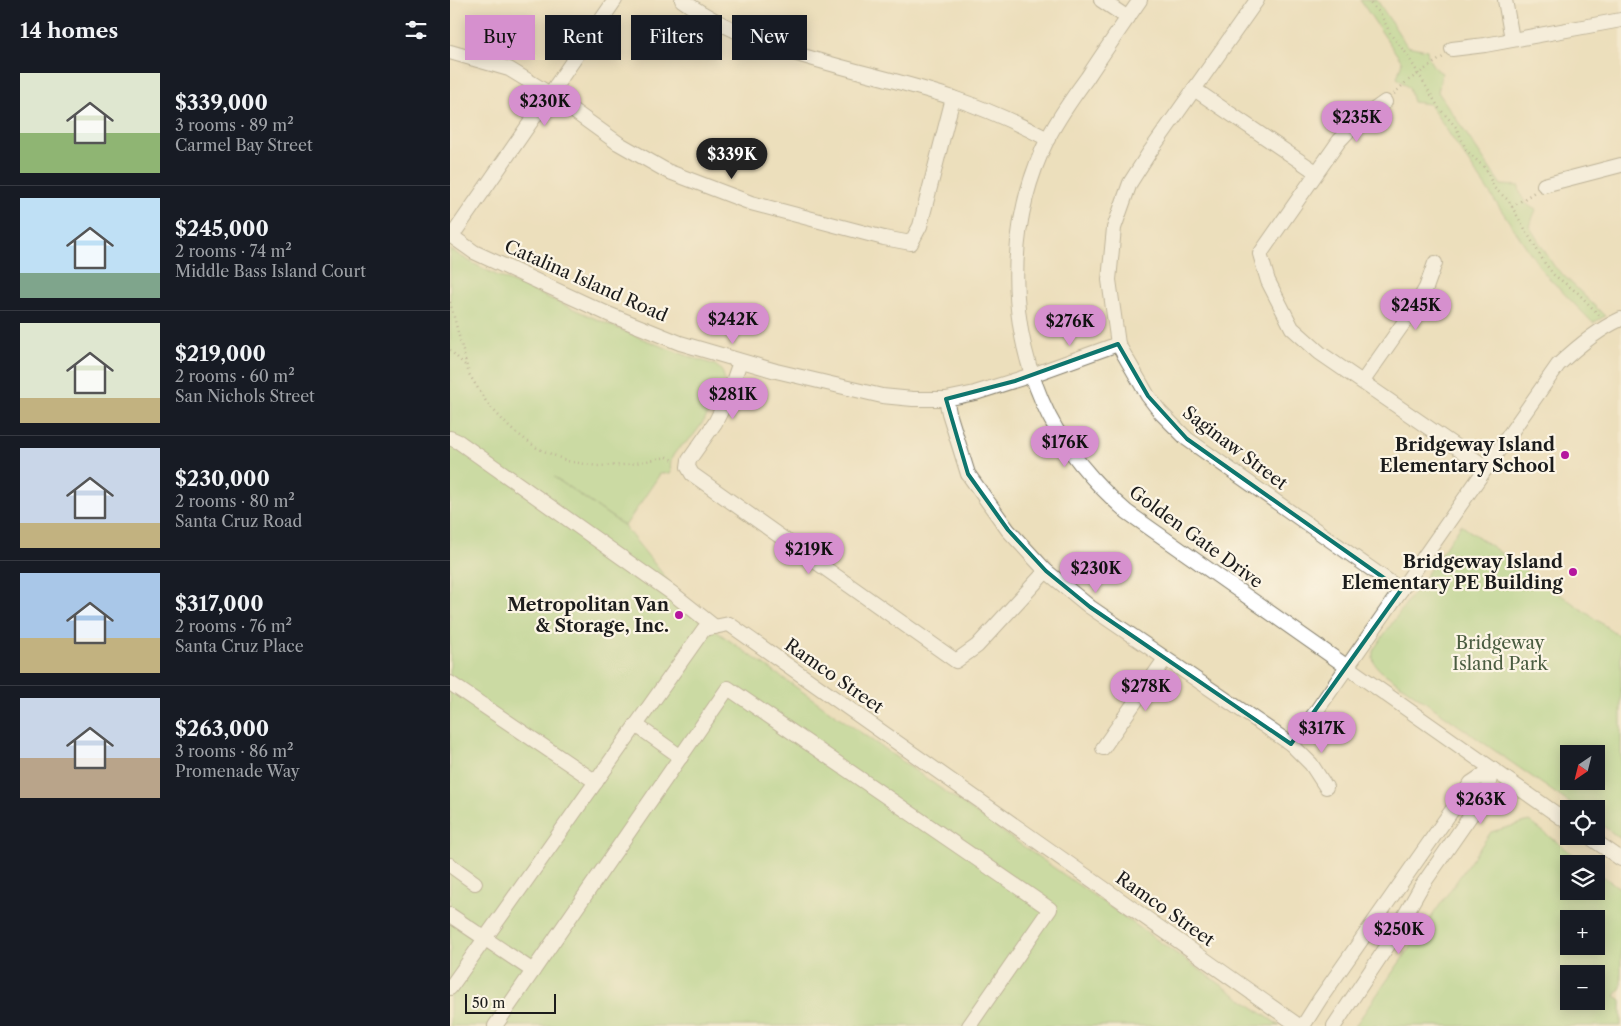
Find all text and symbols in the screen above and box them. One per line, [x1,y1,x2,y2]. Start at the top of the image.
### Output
chip: Buy [465,15,535,60]
chip: Rent [545,15,621,60]
chip: Filters [631,15,722,60]
chip: New [732,15,807,60]
icon: filters [402,16,430,44]
text: 14 homes [20,18,118,43]
pin: $230K [510,84,580,127]
text: $339,000 [175,90,268,115]
text: $230K [520,91,570,111]
icon: home [60,93,120,153]
pin: $235K [1322,100,1392,143]
text: $235K [1332,107,1382,127]
text: 3 rooms · 89 m² [175,115,294,135]
text: Carmel Bay Street [175,135,313,155]
pin: $339K [697,138,767,180]
text: $339K [707,144,757,164]
text: $245,000 [175,216,269,241]
icon: home [60,218,120,278]
street label: Catalina Island Road [501,235,671,327]
text: 2 rooms · 74 m² [175,241,292,261]
text: Middle Bass Island Court [175,261,366,281]
pin: $245K [1381,288,1451,331]
text: $245K [1391,295,1441,315]
pin: $242K [698,302,768,345]
pin: $276K [1035,304,1105,347]
text: $242K [708,309,758,329]
text: $276K [1046,311,1094,331]
text: $219,000 [175,341,266,366]
icon: home [60,343,120,403]
text: 2 rooms · 60 m² [175,366,295,386]
pin: $281K [698,378,768,420]
text: $281K [709,384,757,404]
text: San Nichols Street [175,386,315,406]
street label: Saginaw Street [1178,401,1292,495]
pin: $176K [1030,426,1100,468]
text: $176K [1042,432,1088,452]
place label: Bridgeway Island Elementary School [1379,434,1555,477]
marker: Bridgeway Island Elementary School [1559,449,1571,461]
text: $230,000 [175,466,270,491]
icon: home [60,468,120,528]
street label: Golden Gate Drive [1125,481,1267,593]
text: 2 rooms · 80 m² [175,491,295,511]
text: Santa Cruz Road [175,511,302,531]
pin: $219K [774,532,844,575]
text: $219K [785,539,833,559]
place label: Bridgeway Island Elementary PE Building [1341,551,1564,594]
pin: $230K [1061,552,1131,594]
text: $230K [1071,558,1121,578]
marker: Bridgeway Island Elementary PE Building [1567,566,1579,578]
text: $317,000 [175,591,264,616]
icon: home [60,593,120,653]
place label: Metropolitan Van & Storage, Inc. [507,594,670,637]
marker: Metropolitan Van & Storage, Inc. [673,609,685,621]
text: 2 rooms · 76 m² [175,616,292,636]
park label: Bridgeway Island Park [1452,632,1549,675]
street label: Ramco Street [780,634,888,719]
text: Santa Cruz Place [175,636,304,656]
pin: $278K [1111,670,1181,712]
text: $278K [1121,676,1171,696]
pin: $317K [1287,712,1357,754]
text: $263,000 [175,716,269,741]
icon: home [60,718,120,778]
text: $317K [1299,718,1345,738]
text: 3 rooms · 86 m² [175,741,294,761]
north arrow [1560,745,1605,790]
map controls [1560,745,1605,1010]
text: Promenade Way [175,761,300,781]
pin: $263K [1446,782,1516,825]
text: $263K [1456,789,1506,809]
button: locate [1560,800,1605,845]
button: layers [1560,855,1605,900]
street label: Ramco Street [1111,867,1219,952]
button: + [1560,910,1605,955]
pin: $250K [1364,912,1434,955]
text: $250K [1374,919,1424,939]
button: − [1560,965,1605,1010]
scale bar [465,991,556,1014]
text: 50 m [472,994,505,1012]

